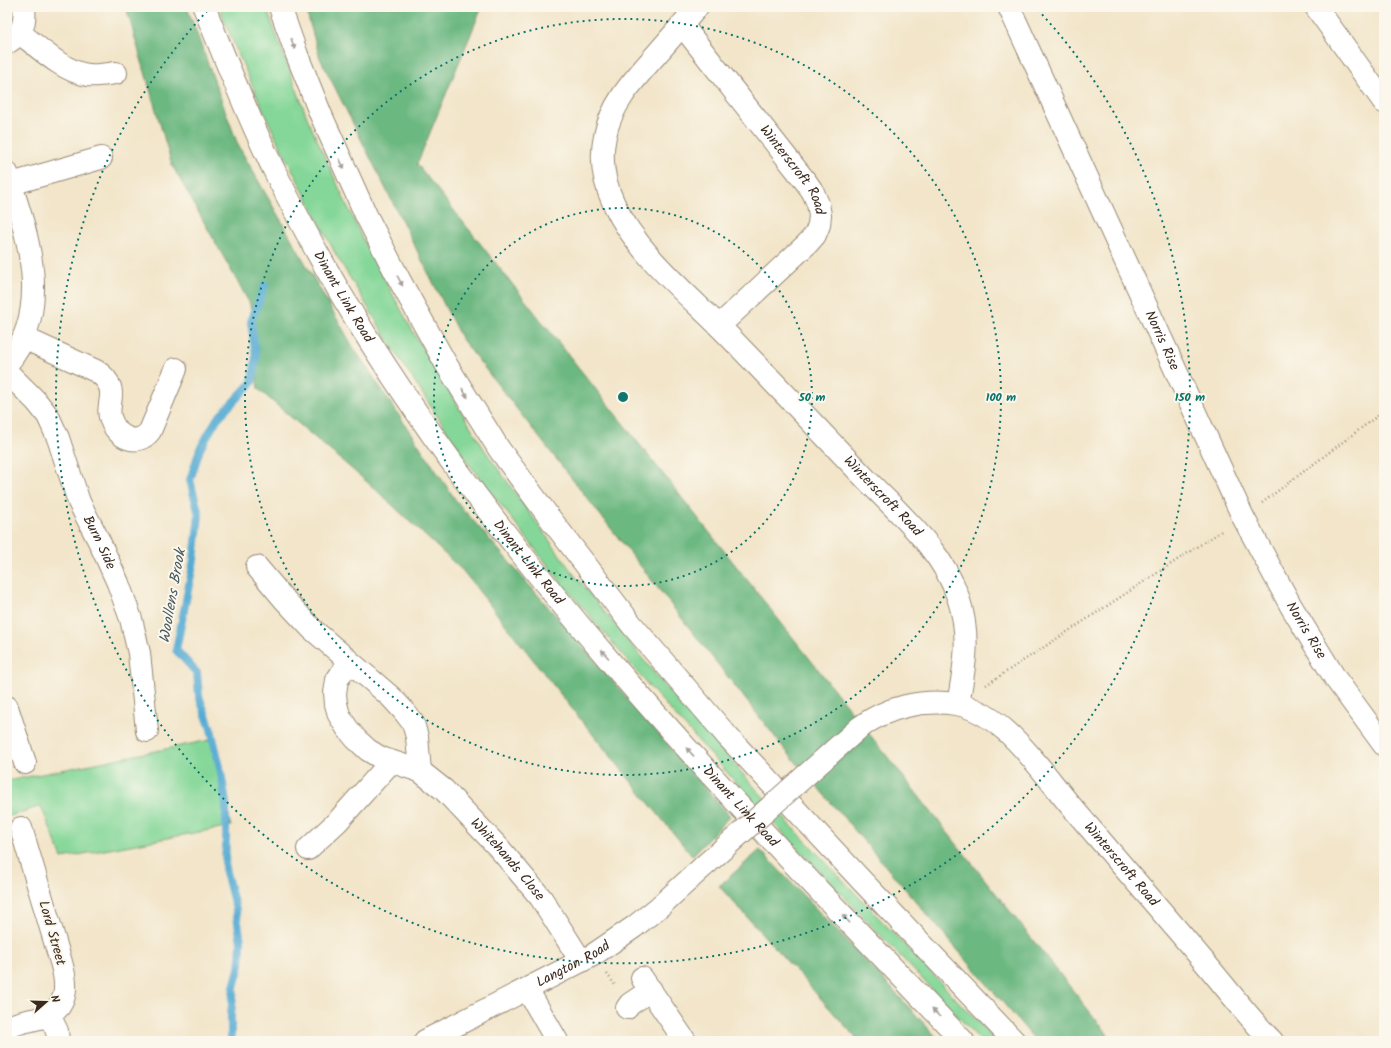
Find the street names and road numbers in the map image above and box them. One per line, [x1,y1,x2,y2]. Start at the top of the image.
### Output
street label: Winterscroft Road [754,120,831,217]
street label: Dinant Link Road [307,247,380,348]
street label: Norris Rise [1139,307,1186,375]
street label: Winterscroft Road [838,451,928,542]
street label: Burn Side [77,512,122,574]
street label: Dinant Link Road [487,515,570,611]
street label: Norris Rise [1280,598,1332,664]
street label: Dinant Link Road [697,762,785,853]
street label: Whitehands Close [465,813,550,906]
street label: Winterscroft Road [1078,817,1165,912]
street label: Lord Street [32,898,72,969]
street label: Langton Road [532,935,616,993]

